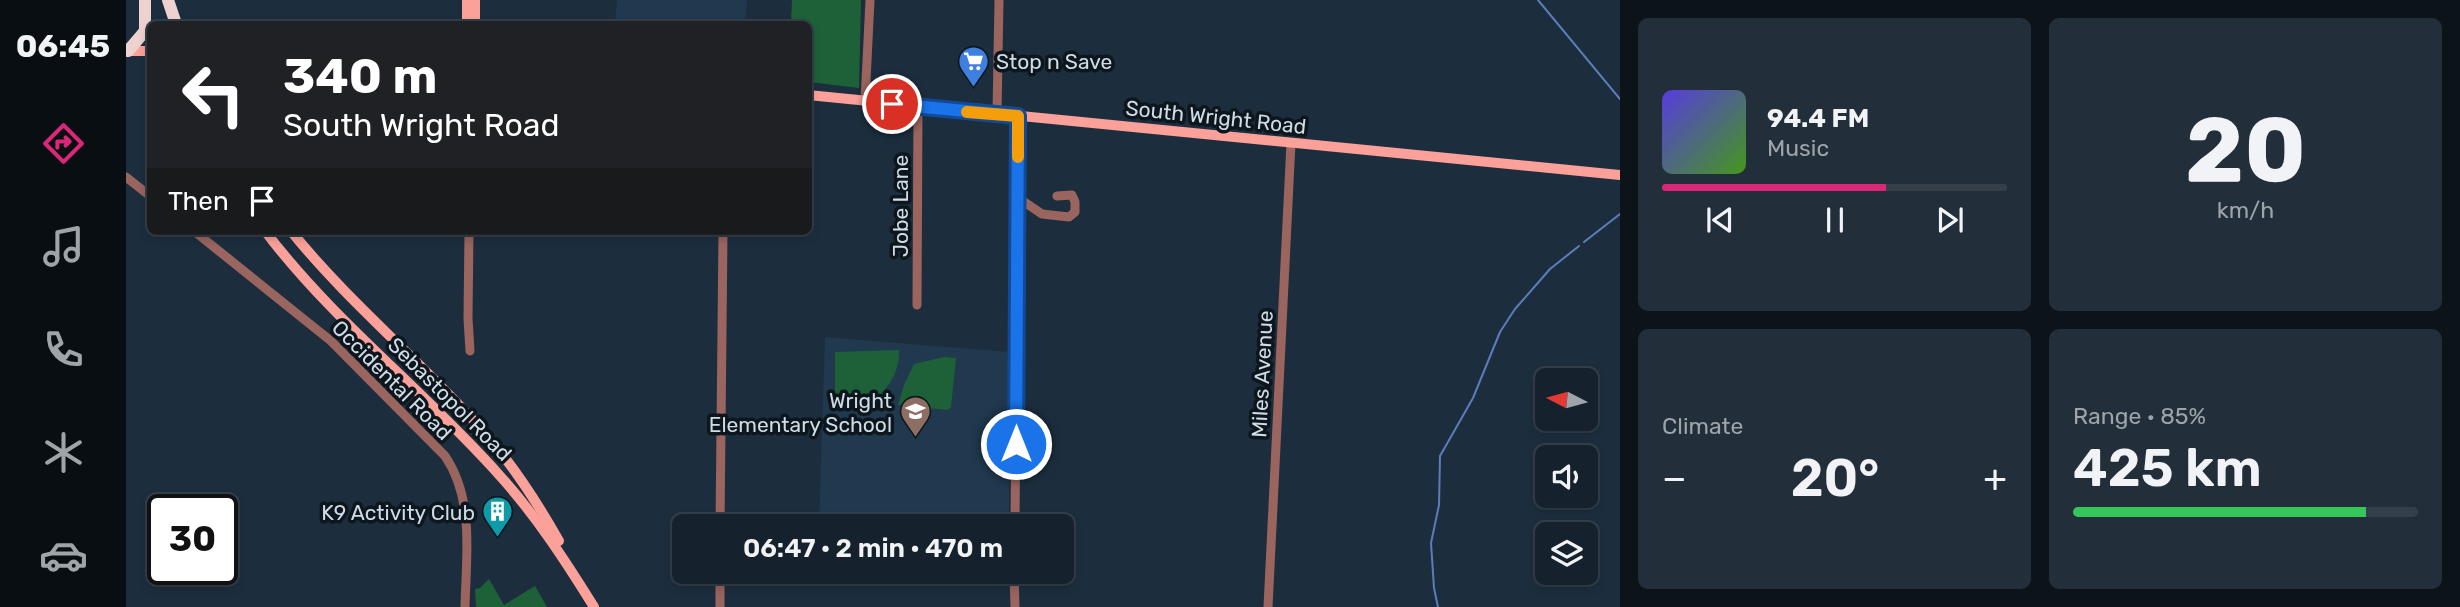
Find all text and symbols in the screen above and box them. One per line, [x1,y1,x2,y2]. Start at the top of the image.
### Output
text: 06:45 [16,27,110,65]
supermarket icon: Stop n Save [956,44,990,88]
text: 340 m [283,47,437,105]
icon: left [168,49,259,140]
place label: Stop n Save [996,49,1112,74]
pin [862,74,922,134]
icon: arrive [873,85,911,123]
street label: South Wright Road [1124,95,1308,139]
text: 20 [2185,96,2306,204]
text: 94.4 FM [1767,103,1869,134]
text: South Wright Road [283,106,560,144]
icon: directions [39,119,88,168]
text: Music [1767,134,1829,162]
street label: Jobe Lane [888,155,913,257]
icon: arrive [243,182,281,220]
text: Then [168,186,229,217]
text: km/h [2217,196,2274,224]
icon: previous [1701,201,1739,239]
icon: pause [1816,201,1854,239]
icon: next [1931,201,1969,239]
icon: music [39,222,88,271]
street label: Miles Avenue [1246,310,1278,438]
street label: Occidental Road [327,315,457,445]
icon: phone [39,325,88,374]
street label: Sebastopol Road [383,332,517,466]
north arrow [1535,368,1598,430]
map controls [1535,368,1598,585]
place label: Wright Elementary School [709,388,892,437]
school or university icon: Wright Elementary School [898,395,932,439]
text: Range · 85% [2073,402,2206,430]
position arrow [979,407,1053,481]
text: Climate [1662,412,1743,440]
icon: climate [39,428,88,477]
text: 425 km [2073,437,2262,499]
button: sound [1535,445,1598,508]
text: 20° [1791,447,1879,509]
text: − [1662,455,1687,501]
text: + [1983,455,2007,501]
speed limit sign: 30 [147,494,238,585]
building icon: K9 Activity Club [481,495,515,539]
place label: K9 Activity Club [321,500,475,525]
button: layers [1535,522,1598,585]
icon: car [39,531,88,580]
text: 06:47 · 2 min · 470 m [743,533,1003,564]

